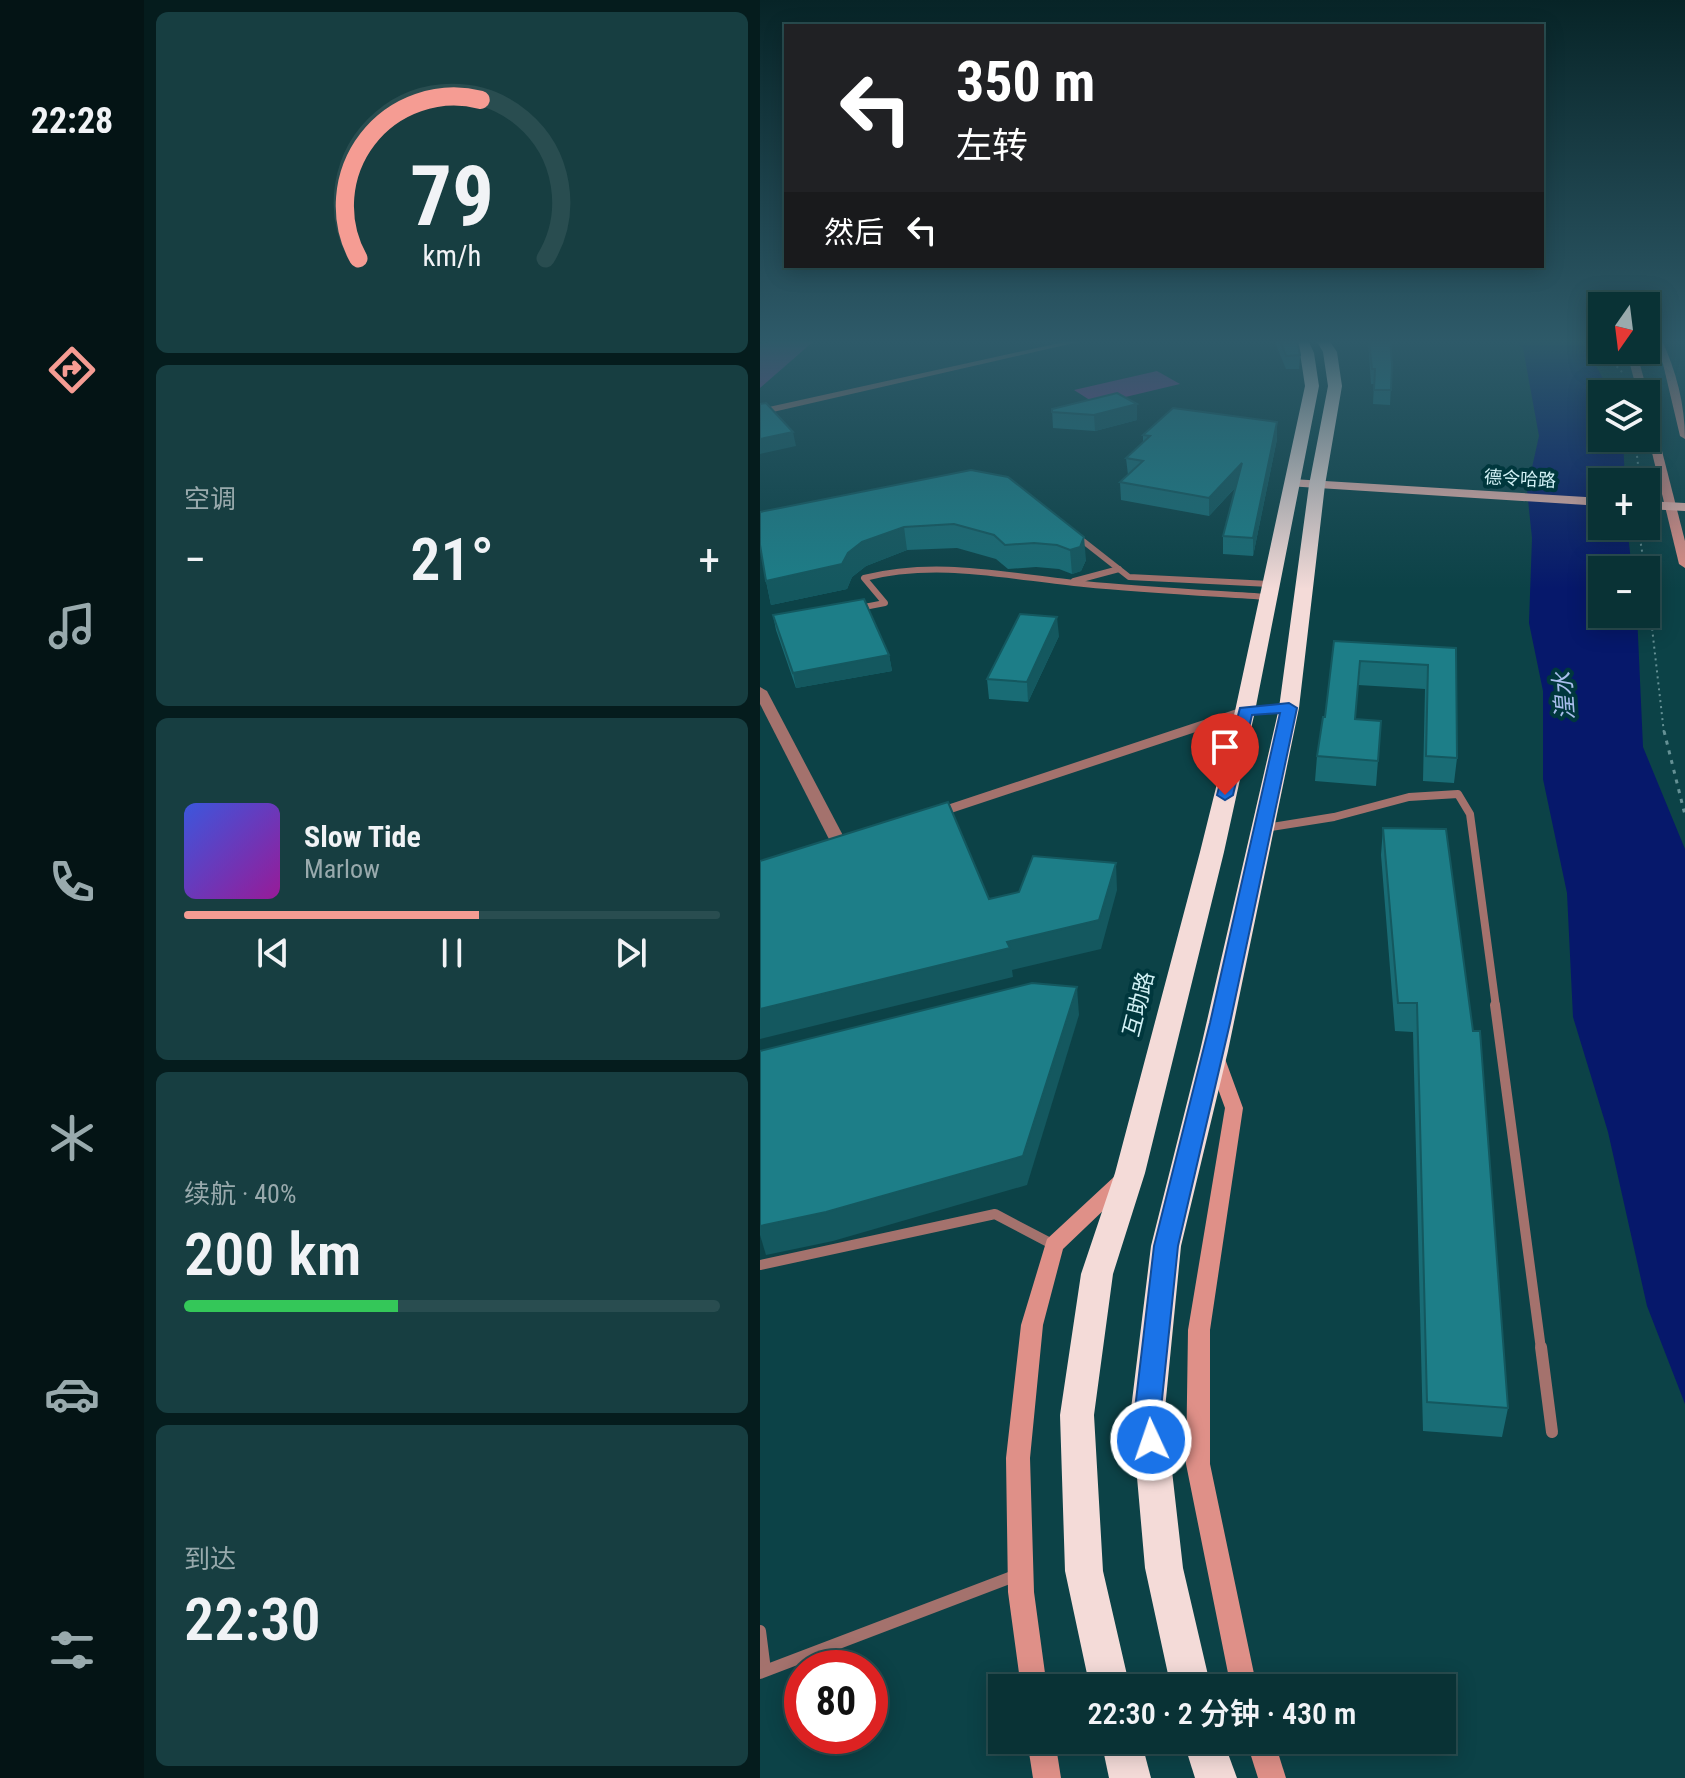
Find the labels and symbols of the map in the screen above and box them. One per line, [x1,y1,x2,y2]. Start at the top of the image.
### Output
north arrow [1588,292,1660,364]
street label: 德令哈路 [1484,466,1557,491]
water label: 湟水 [1548,670,1580,721]
pin [1191,713,1259,795]
street label: 互助路 [1118,969,1159,1039]
position arrow [1109,1398,1193,1482]
speed limit sign: 80 [784,1650,888,1754]

